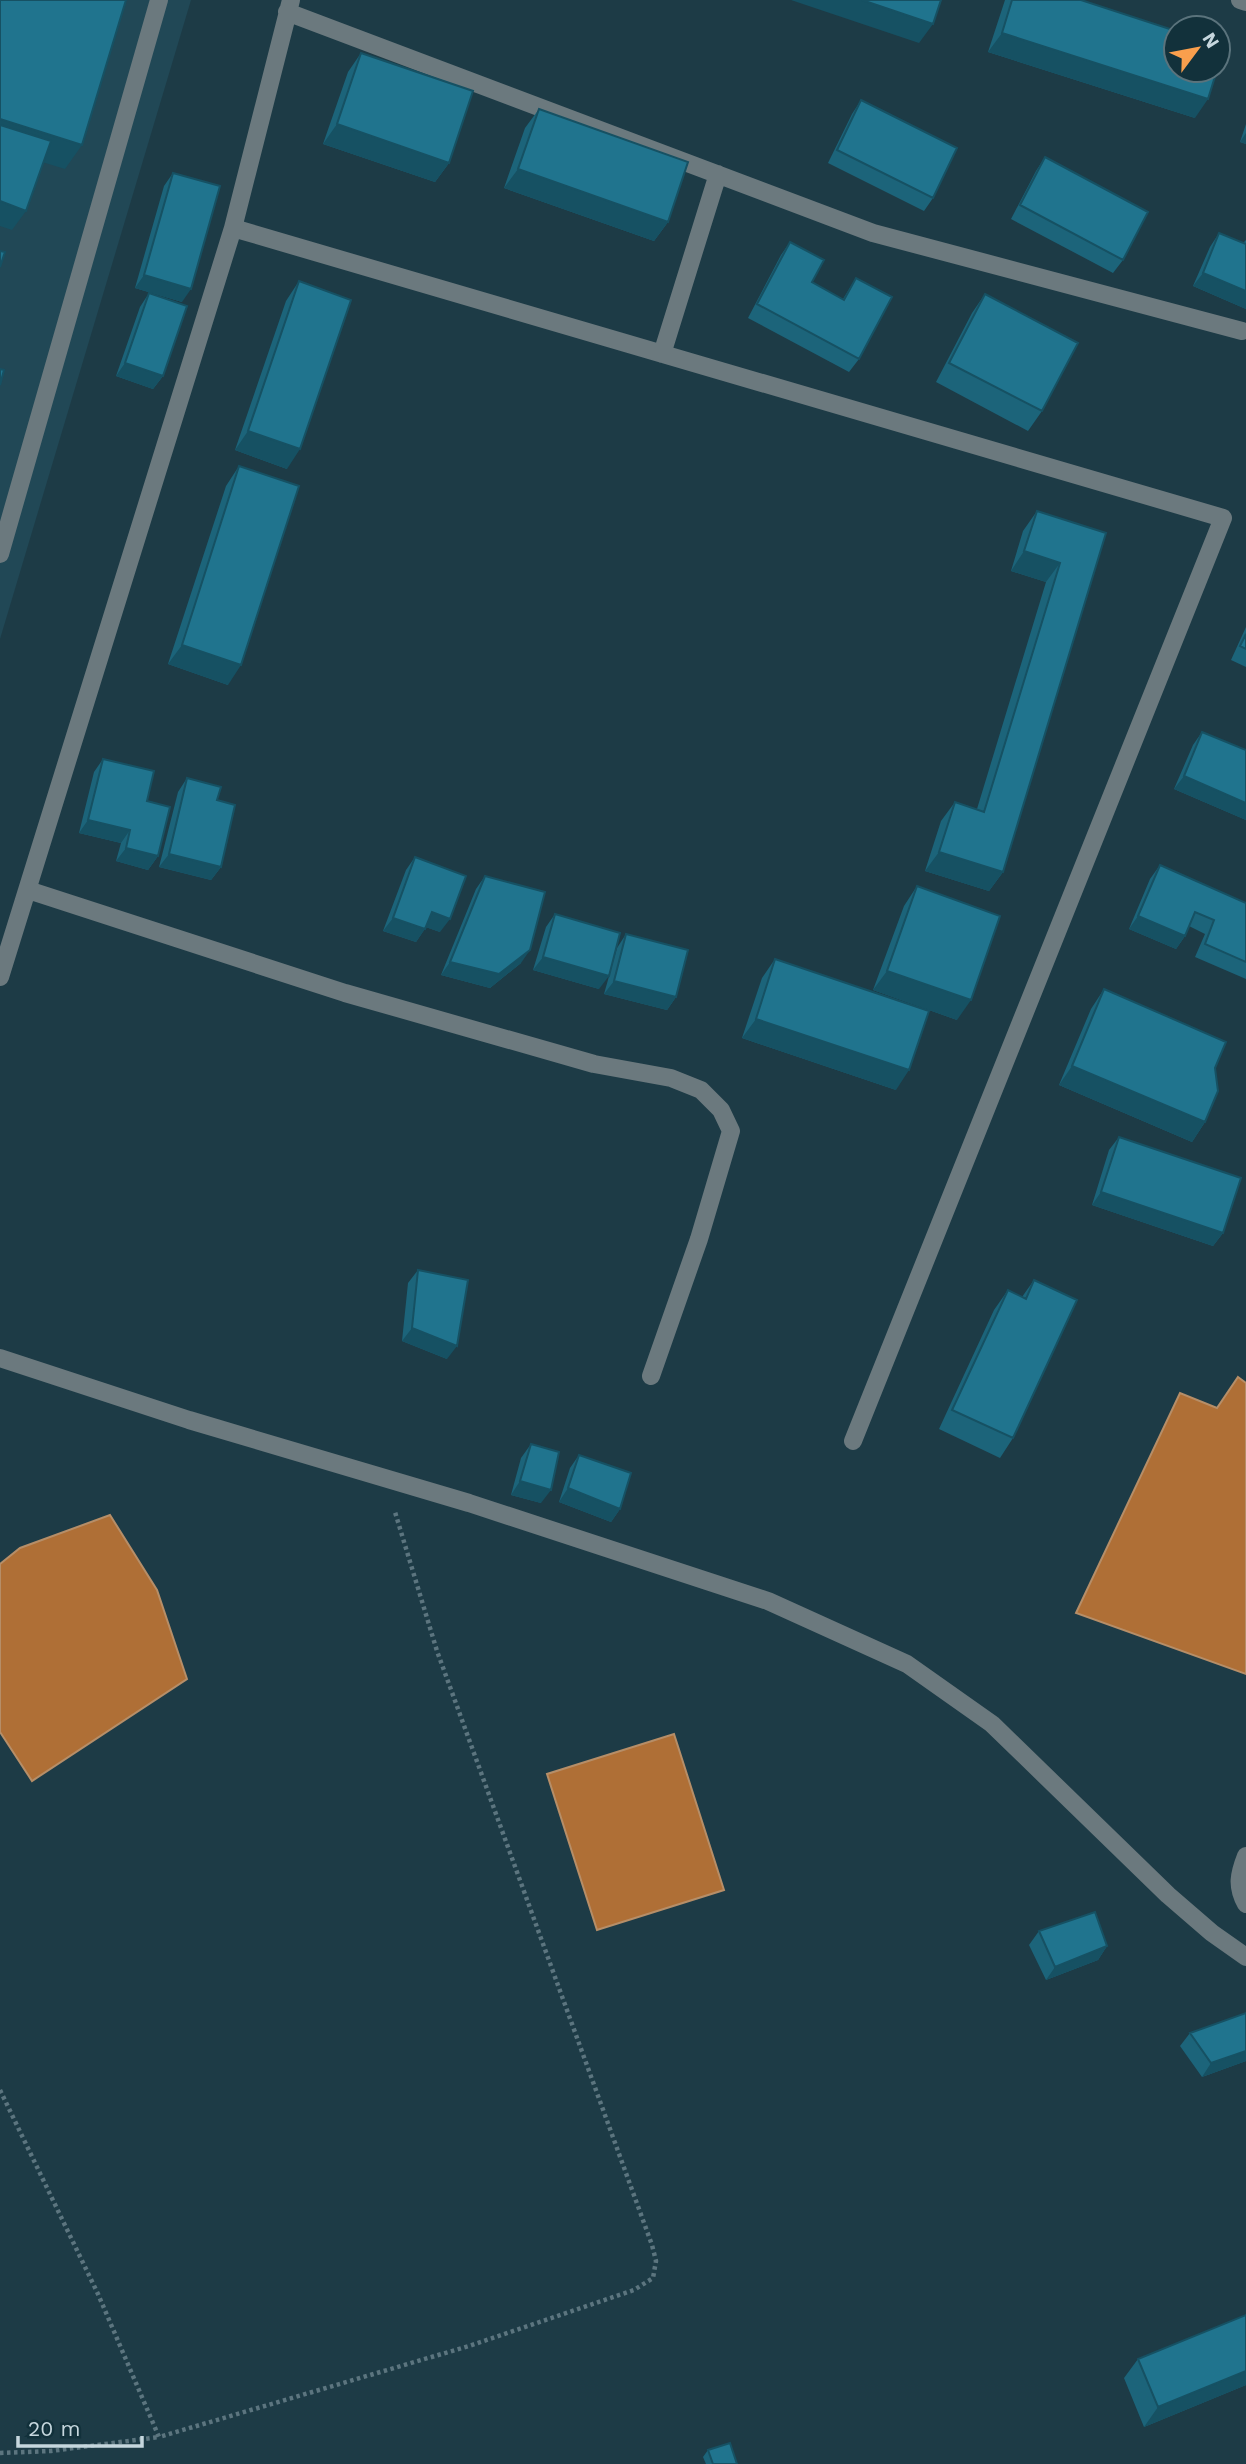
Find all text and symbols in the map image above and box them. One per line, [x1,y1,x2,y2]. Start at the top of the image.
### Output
north arrow [1162,14,1232,84]
text: N [1198,28,1224,52]
scale bar [18,2404,142,2448]
text: 20 m [28,2416,80,2441]

